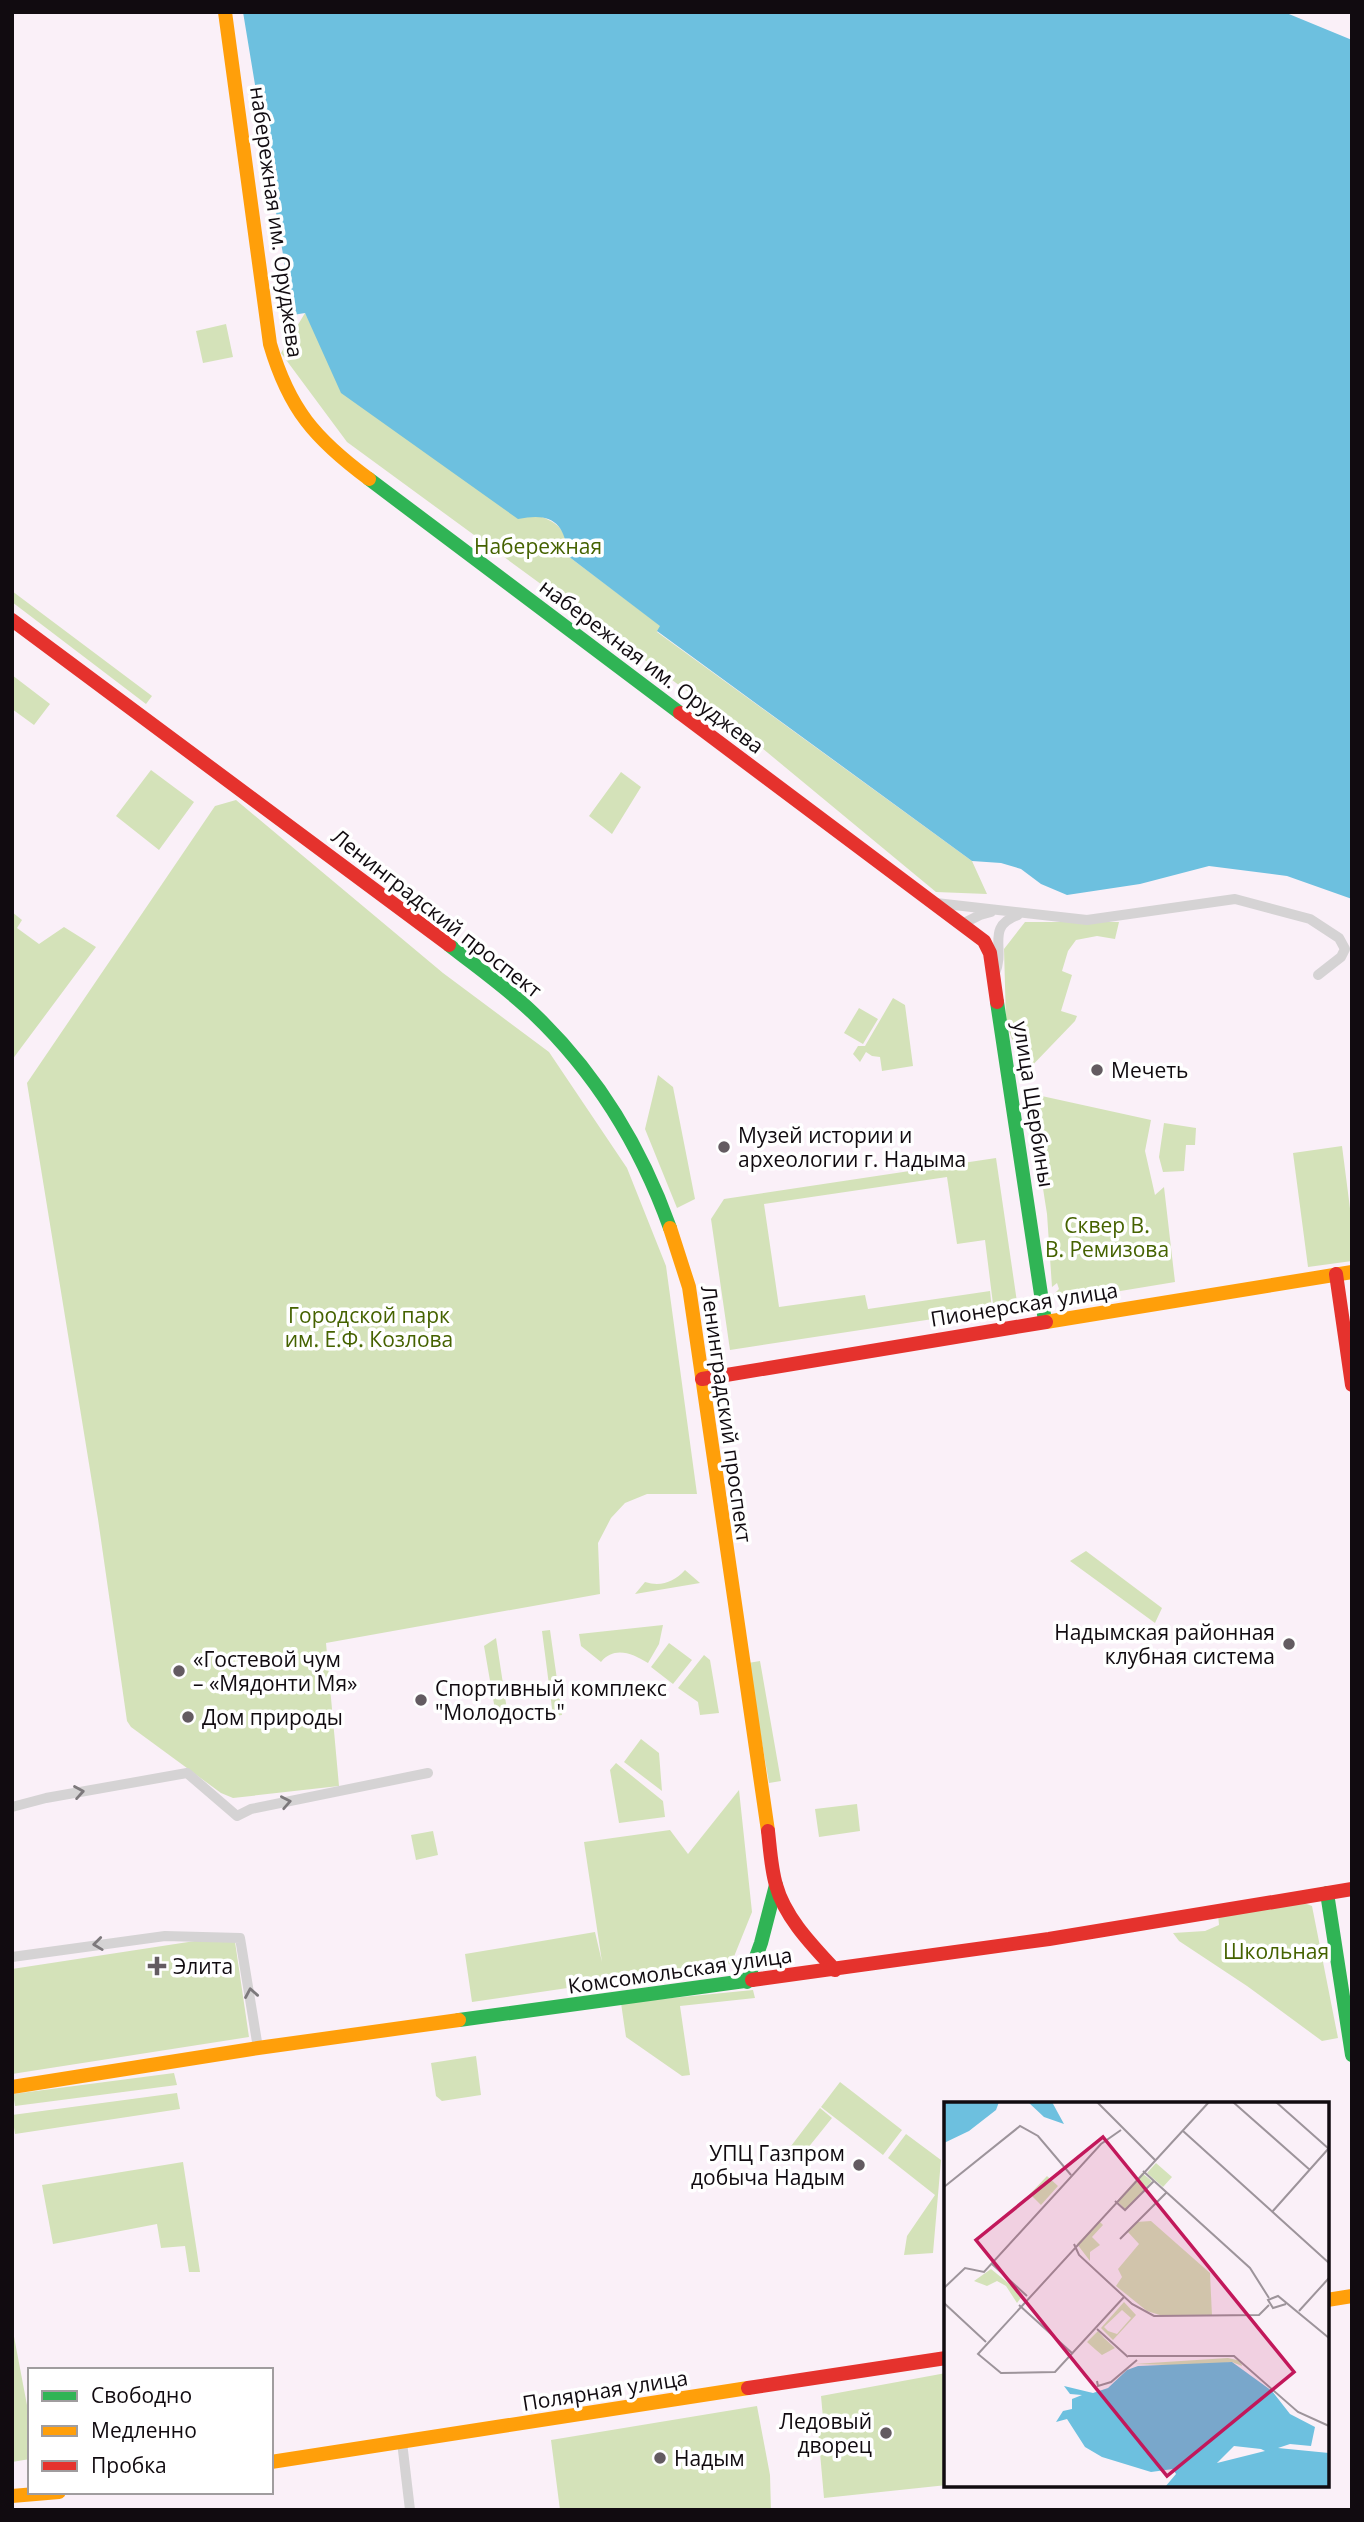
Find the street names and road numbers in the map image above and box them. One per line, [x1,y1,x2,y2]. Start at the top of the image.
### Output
street label: набережная им. Оруджева [244,84,310,360]
street label: набережная им. Оруджева [534,572,770,760]
street label: Ленинградский проспект [326,822,548,1004]
street label: улица Щербины [1007,1019,1061,1189]
street label: Пионерская улица [928,1275,1120,1333]
street label: Ленинградский проспект [695,1284,759,1544]
street label: Комсомольская улица [566,1940,794,2000]
street label: Полярная улица [520,2363,690,2417]

